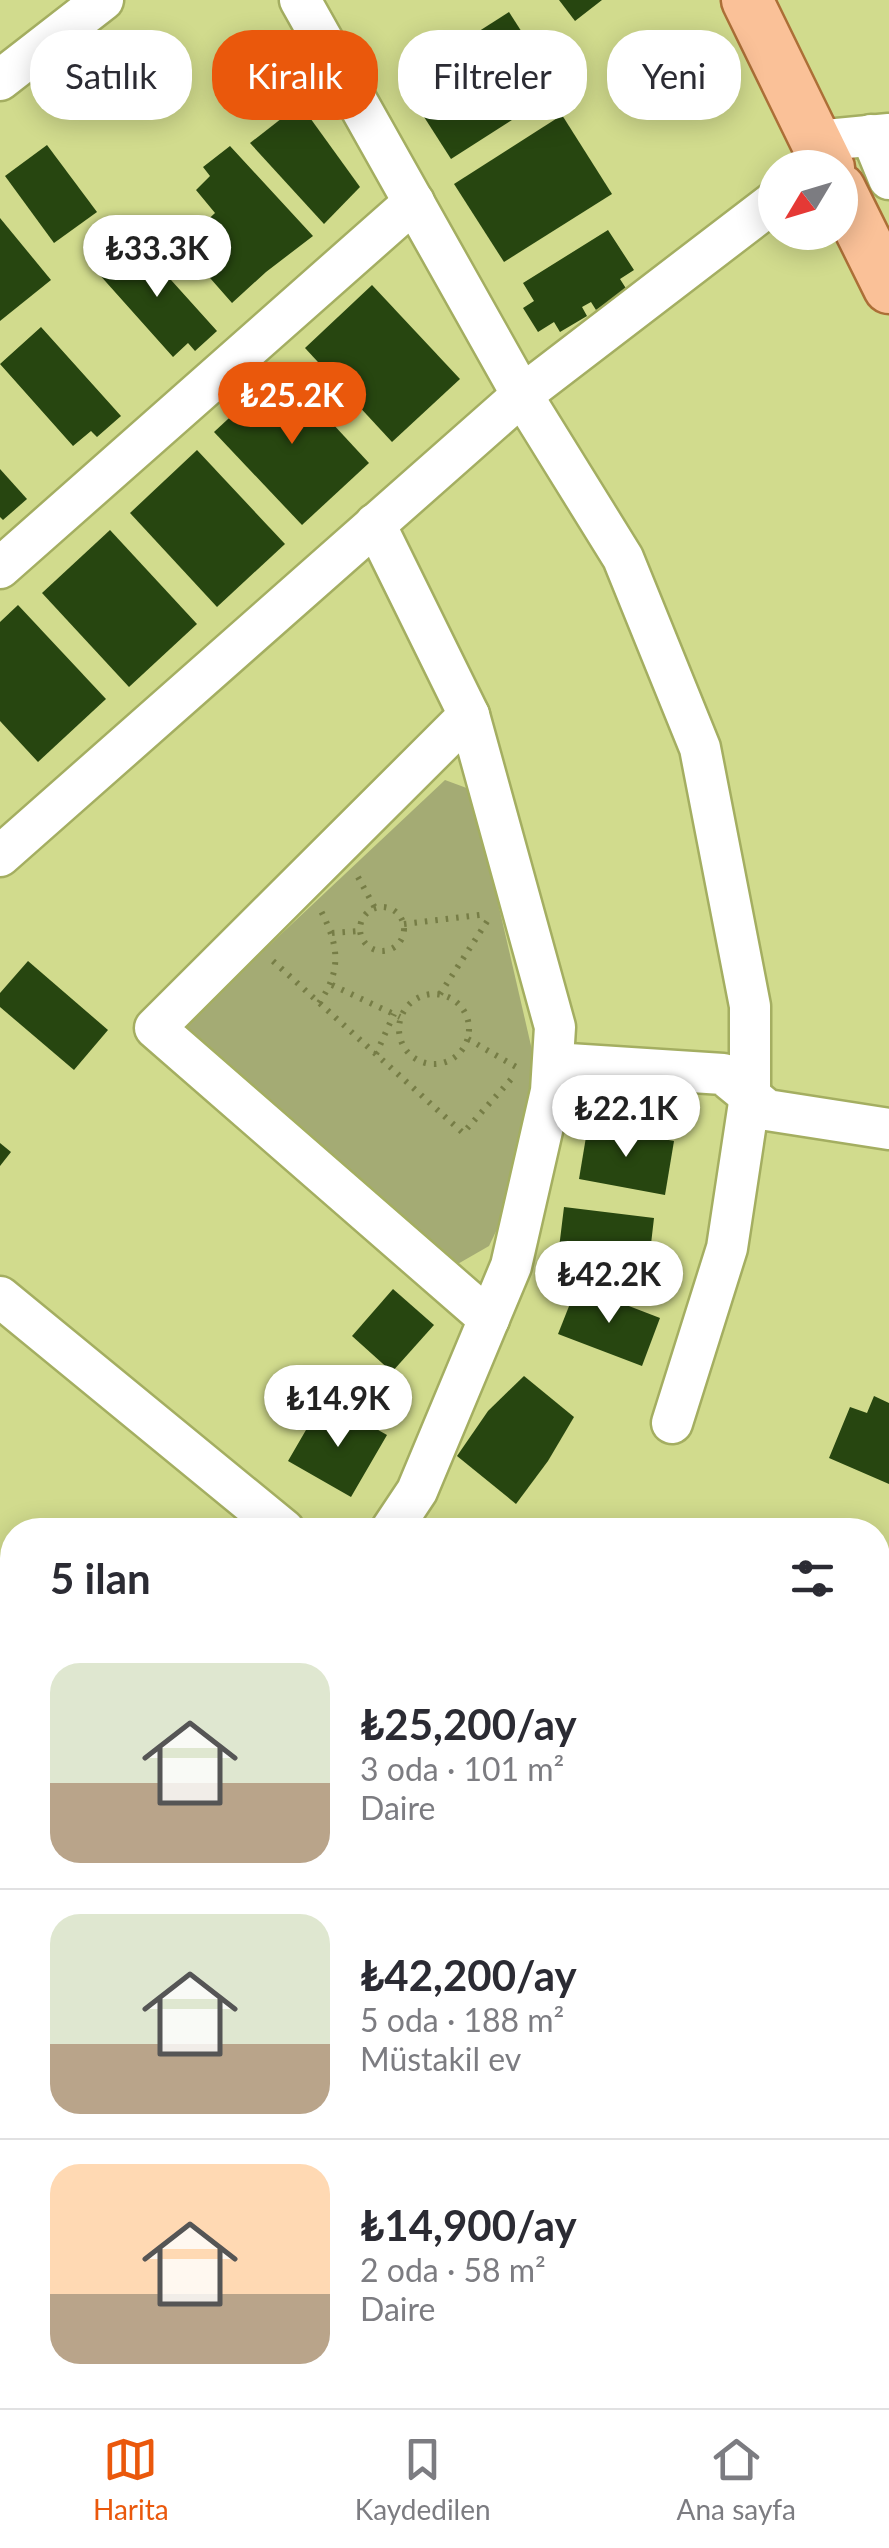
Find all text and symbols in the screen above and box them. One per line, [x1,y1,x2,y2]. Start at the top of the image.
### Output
chip: Satılık [30,30,192,120]
chip: Kiralık [212,30,378,120]
chip: Filtreler [398,30,587,120]
chip: Yeni [607,30,741,120]
north arrow [758,150,858,250]
map controls [758,150,858,250]
pin: ₺33.3K [76,215,238,300]
text: ₺33.3K [105,228,209,267]
pin: ₺25.2K [211,362,373,447]
text: ₺25.2K [240,375,344,414]
pin: ₺22.1K [545,1075,707,1160]
text: ₺22.1K [574,1088,678,1127]
pin: ₺42.2K [528,1241,690,1326]
text: ₺42.2K [557,1254,661,1293]
pin: ₺14.9K [257,1365,419,1450]
text: ₺14.9K [286,1378,390,1417]
icon: filters [785,1551,840,1606]
text: 5 ilan [50,1553,151,1603]
text: ₺25,200/ay [360,1699,577,1749]
icon: home [130,1703,250,1823]
text: 3 oda · 101 m² [360,1749,564,1788]
text: Daire [360,1788,435,1827]
text: ₺42,200/ay [360,1950,577,2000]
icon: home [130,1954,250,2074]
text: 5 oda · 188 m² [360,2000,564,2039]
text: Müstakil ev [360,2039,521,2078]
text: ₺14,900/ay [360,2200,577,2250]
icon: home [130,2204,250,2324]
text: 2 oda · 58 m² [360,2250,546,2289]
text: Daire [360,2289,435,2328]
tab: Harita [93,2432,169,2526]
tab: Kaydedilen [355,2432,491,2526]
tab: Ana sayfa [677,2432,796,2526]

